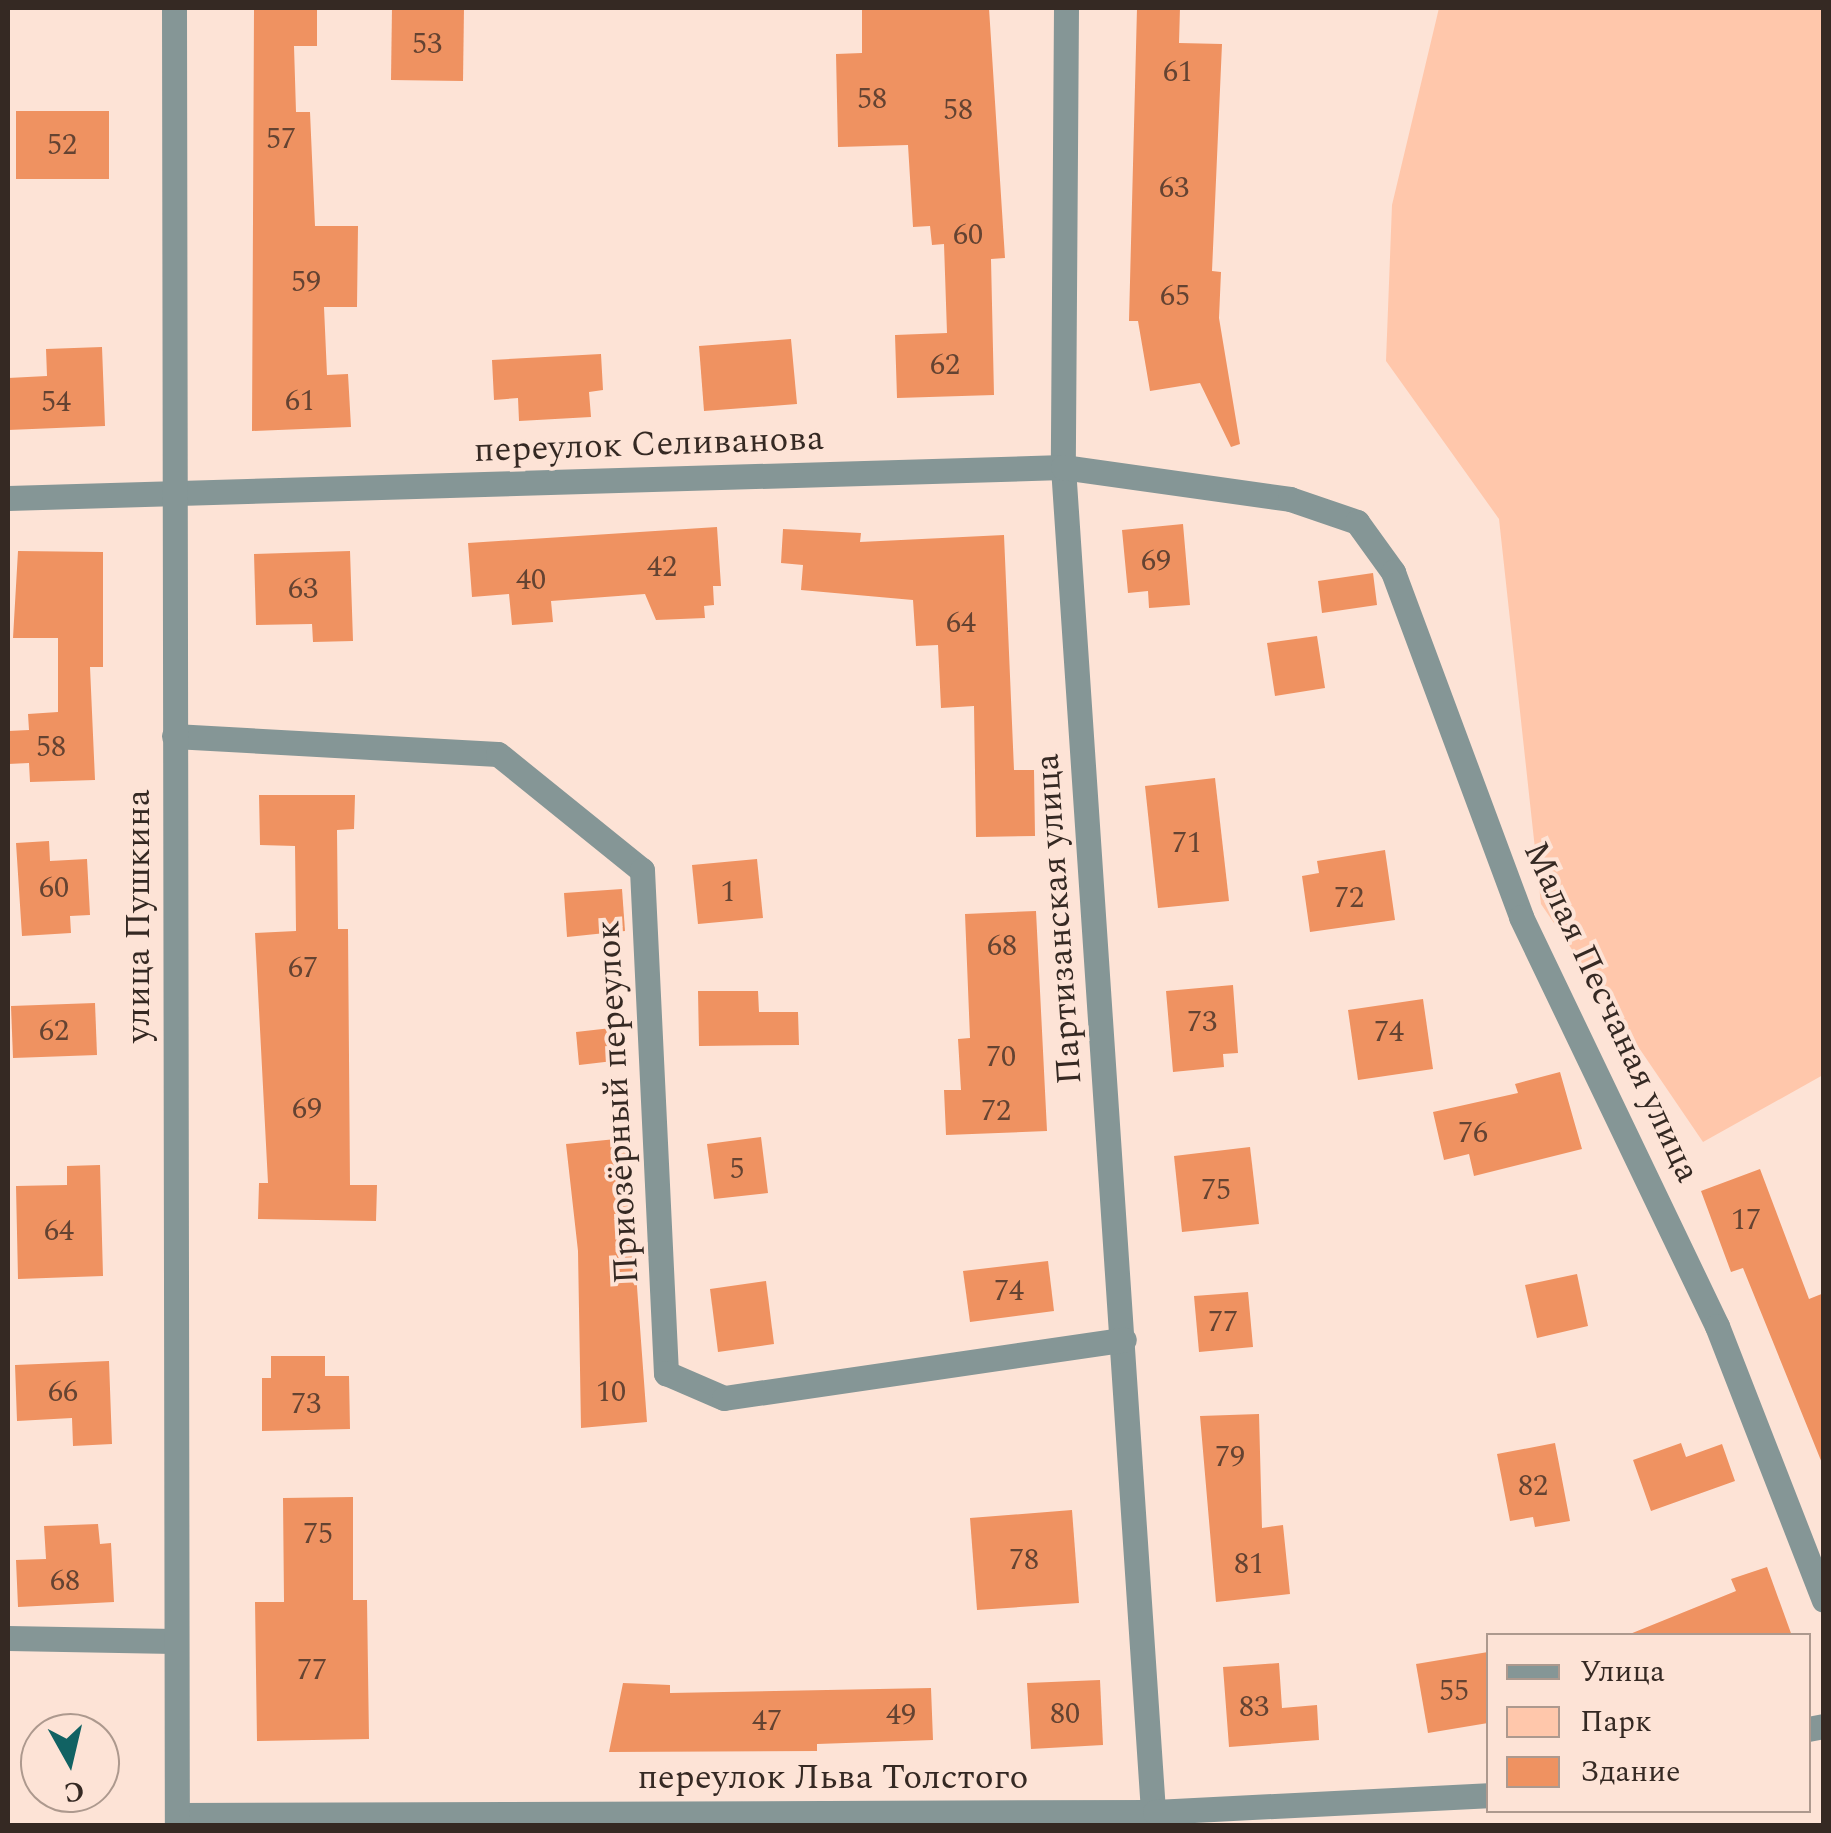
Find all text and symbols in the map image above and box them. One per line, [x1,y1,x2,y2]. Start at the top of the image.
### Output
house number: 53 [412,26,442,62]
house number: 61 [1163,54,1193,90]
house number: 58 [857,81,887,117]
house number: 58 [943,92,973,128]
house number: 57 [266,121,296,157]
house number: 52 [47,127,77,163]
house number: 63 [1159,170,1189,206]
house number: 60 [953,217,983,253]
house number: 59 [291,264,321,300]
house number: 65 [1160,278,1190,314]
house number: 62 [930,347,960,383]
house number: 61 [285,383,315,419]
house number: 54 [41,384,71,420]
street label: переулок Селиванова [473,418,825,472]
house number: 69 [1141,543,1171,579]
house number: 42 [647,549,677,585]
house number: 40 [516,562,546,598]
house number: 63 [288,571,318,607]
house number: 64 [946,605,976,641]
house number: 58 [36,729,66,765]
street label: Партизанская улица [1026,752,1092,1086]
street label: улица Пушкина [118,789,160,1043]
house number: 71 [1172,825,1202,861]
street label: Малая Песчаная улица [1514,835,1708,1189]
house number: 60 [39,870,69,906]
house number: 1 [721,874,735,910]
house number: 72 [1334,880,1364,916]
street label: Приозёрный переулок [588,919,648,1285]
house number: 68 [987,928,1017,964]
house number: 67 [288,950,318,986]
house number: 73 [1187,1004,1217,1040]
house number: 62 [39,1013,69,1049]
house number: 74 [1374,1014,1404,1050]
house number: 70 [986,1039,1016,1075]
house number: 69 [292,1091,322,1127]
house number: 72 [981,1093,1011,1129]
house number: 76 [1458,1115,1488,1151]
house number: 5 [730,1151,744,1187]
house number: 75 [1201,1172,1231,1208]
house number: 17 [1731,1202,1761,1238]
house number: 64 [44,1213,74,1249]
house number: 74 [994,1273,1024,1309]
house number: 77 [1208,1304,1238,1340]
house number: 66 [48,1374,78,1410]
house number: 10 [596,1374,626,1410]
house number: 73 [291,1386,321,1422]
house number: 79 [1215,1439,1245,1475]
house number: 82 [1518,1468,1548,1504]
house number: 75 [303,1516,333,1552]
house number: 78 [1009,1542,1039,1578]
house number: 81 [1234,1546,1264,1582]
house number: 68 [50,1563,80,1599]
legend [1486,1633,1811,1813]
text: Улица [1580,1649,1665,1695]
house number: 77 [297,1652,327,1688]
house number: 55 [1439,1673,1469,1709]
house number: 83 [1239,1689,1269,1725]
house number: 80 [1050,1696,1080,1732]
house number: 49 [886,1697,916,1733]
text: Парк [1580,1699,1652,1745]
house number: 47 [752,1703,782,1739]
north arrow [20,1713,120,1813]
text: Здание [1580,1749,1681,1795]
street label: переулок Льва Толстого [637,1757,1029,1799]
text: С [61,1769,87,1814]

